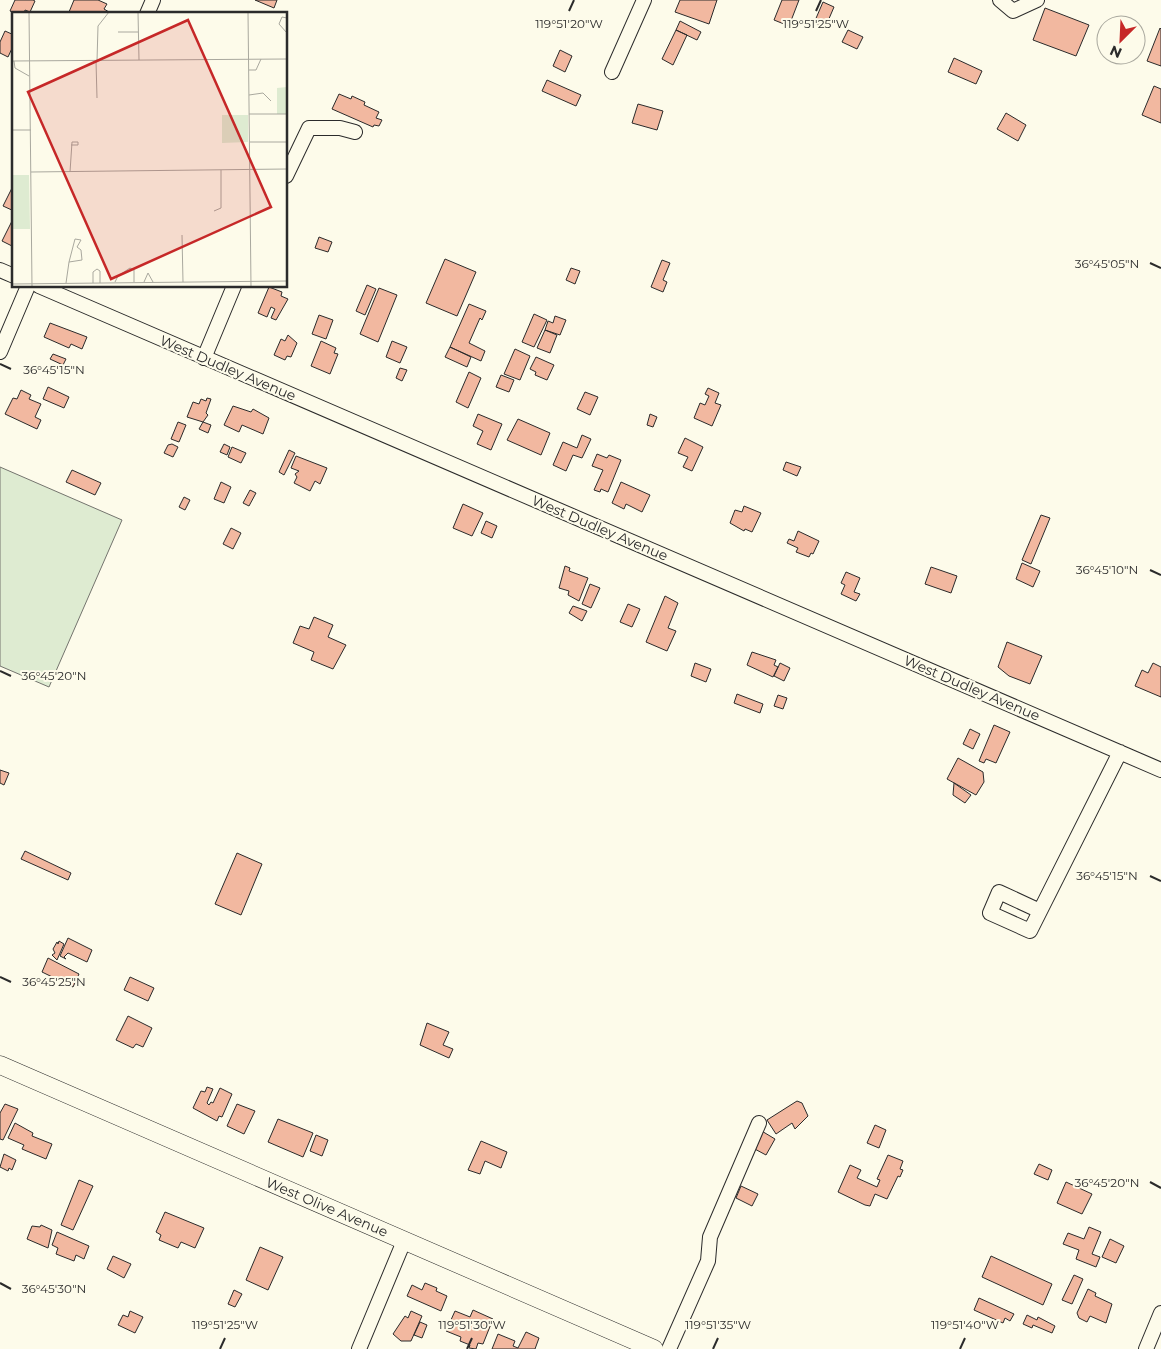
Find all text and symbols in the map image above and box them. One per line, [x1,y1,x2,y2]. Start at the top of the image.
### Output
inset map [12,12,288,288]
north arrow [1096,15,1146,65]
text: 119°51'20"W [535,16,603,31]
text: 119°51'25"W [783,16,849,31]
text: N [1107,41,1125,62]
text: 36°45'05"N [1075,256,1139,271]
street label: West Dudley Avenue [157,331,299,405]
text: 36°45'15"N [23,362,85,377]
street label: West Dudley Avenue [529,491,671,565]
text: 36°45'10"N [1076,562,1138,577]
street label: West Dudley Avenue [901,651,1043,725]
text: 36°45'20"N [22,668,86,683]
text: 36°45'15"N [1076,868,1138,883]
text: 36°45'25"N [22,974,86,989]
street label: West Olive Avenue [263,1173,391,1241]
text: 36°45'20"N [1075,1175,1139,1190]
text: 36°45'30"N [22,1281,86,1296]
text: 119°51'25"W [192,1317,258,1332]
text: 119°51'30"W [438,1317,506,1332]
text: 119°51'35"W [685,1317,751,1332]
text: 119°51'40"W [931,1317,999,1332]

